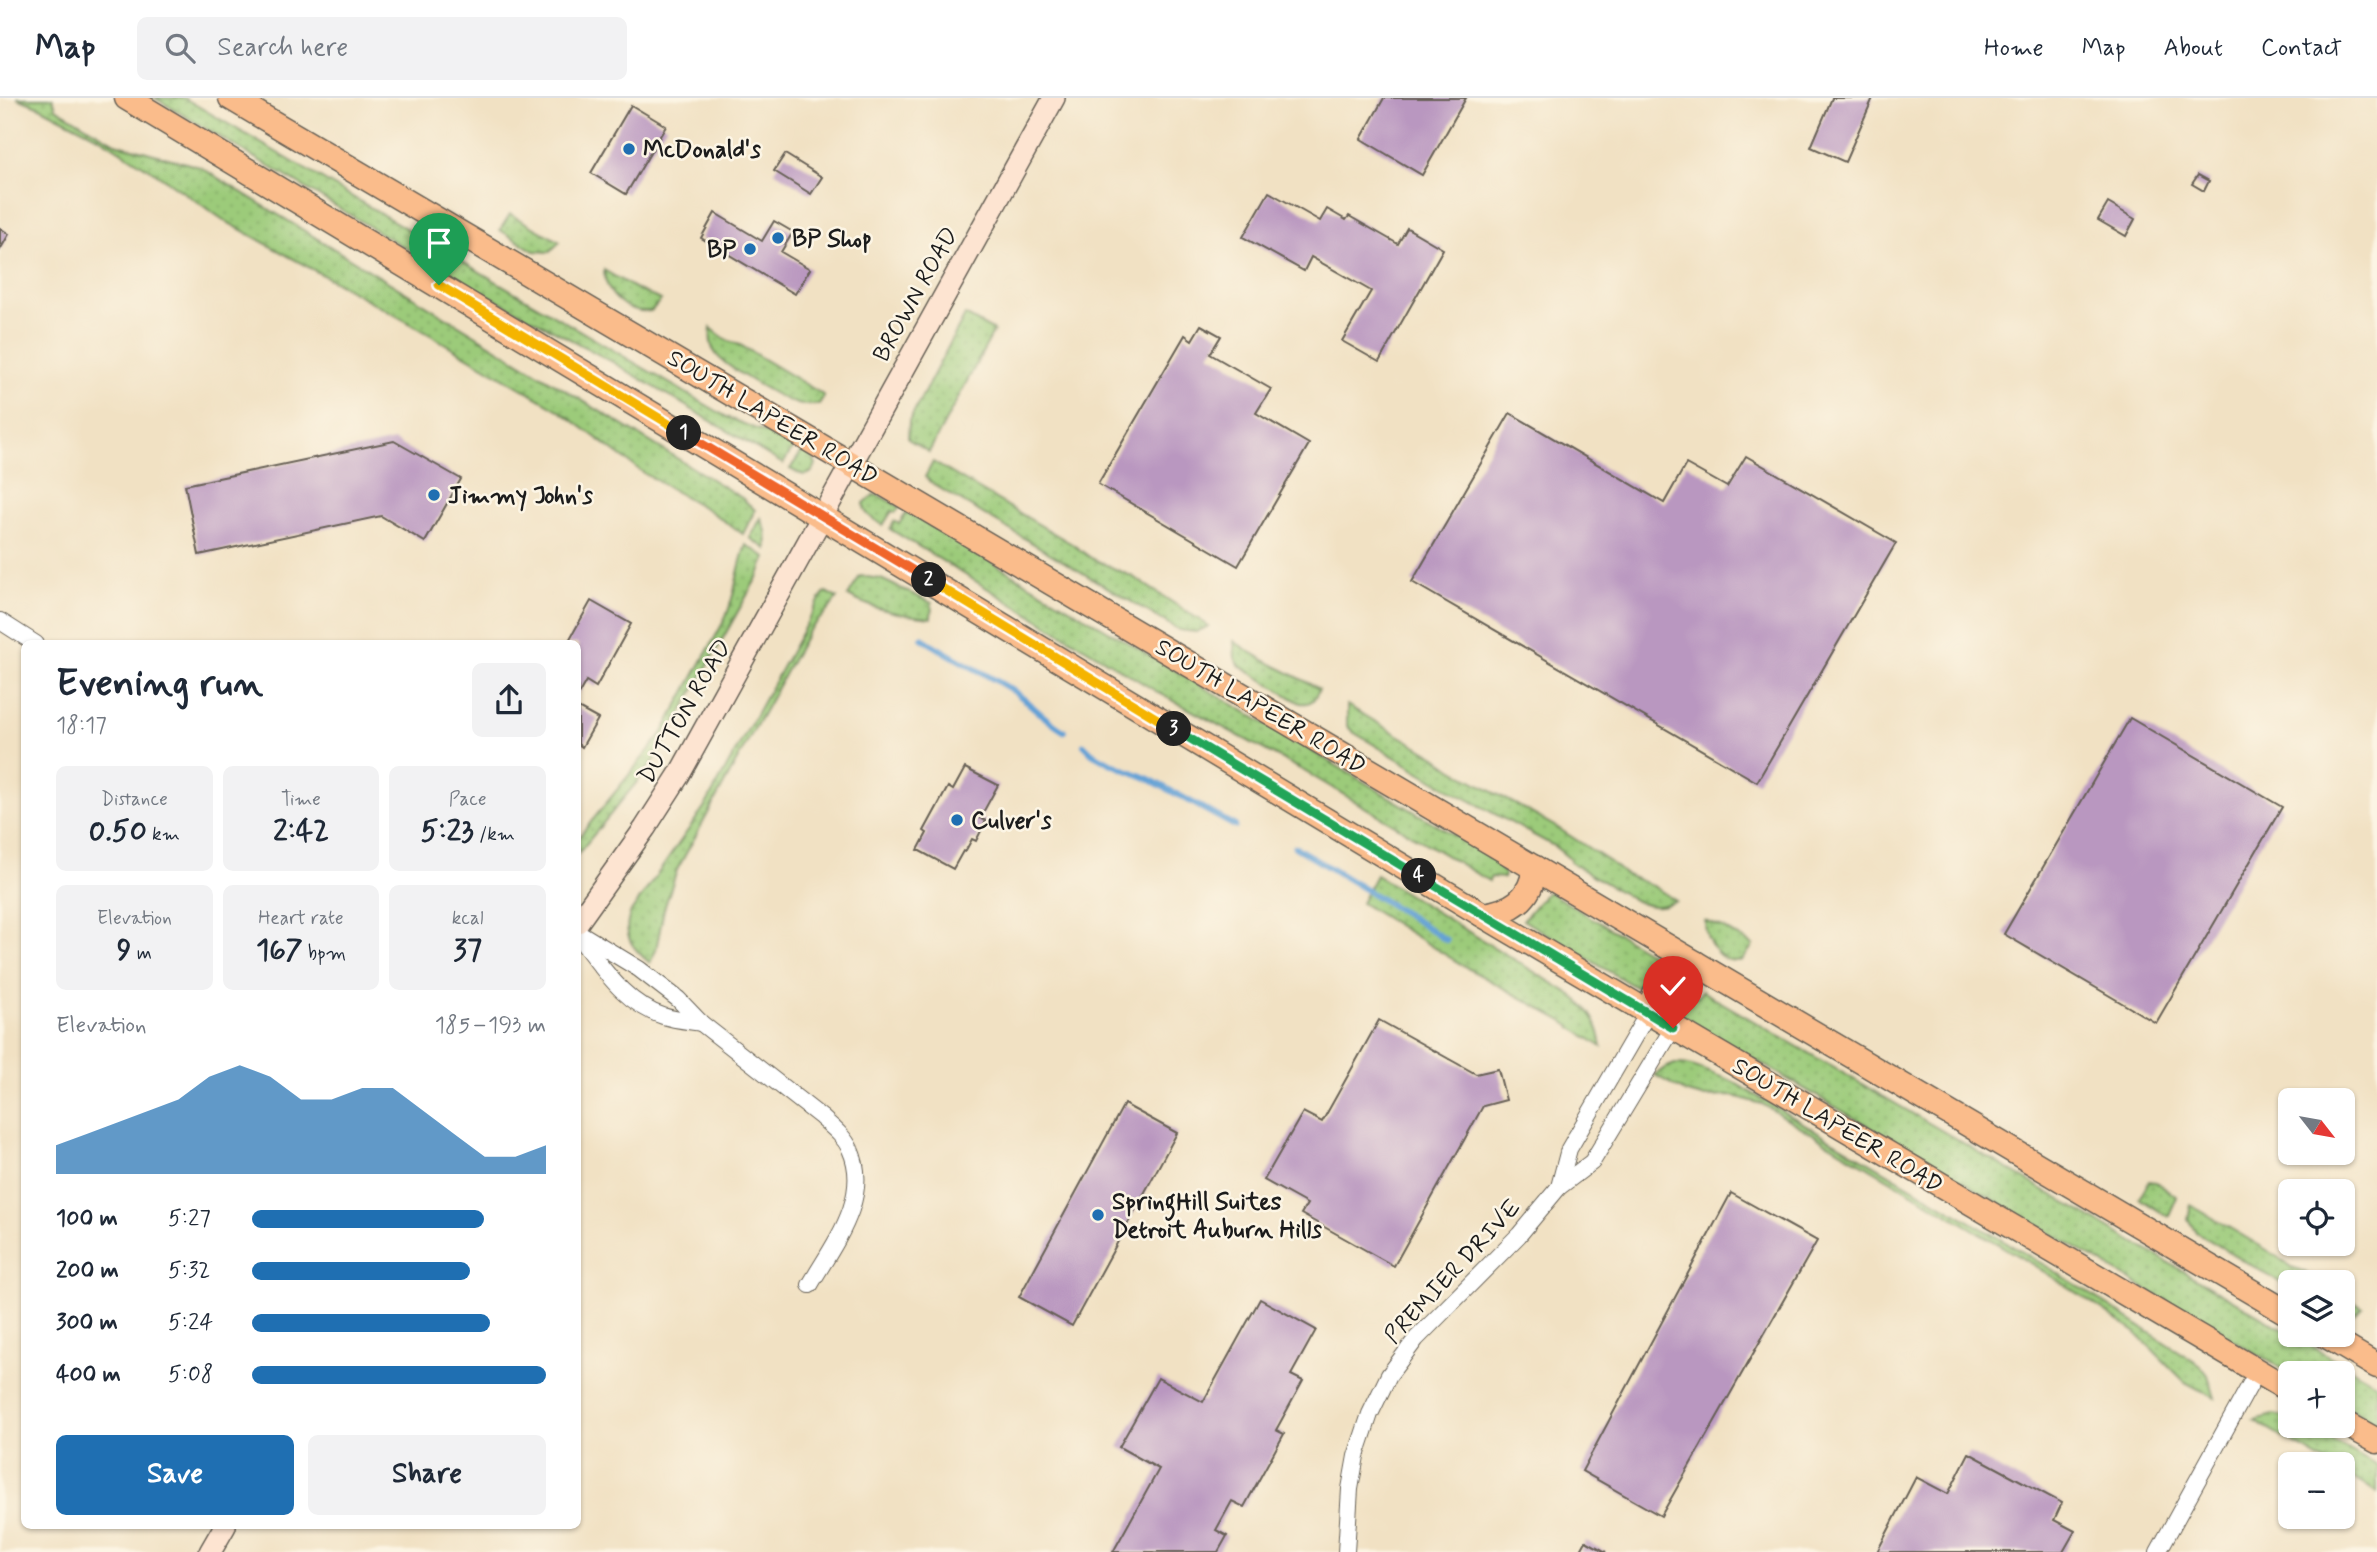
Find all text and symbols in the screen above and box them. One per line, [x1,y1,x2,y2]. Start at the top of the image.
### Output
search box [137,17,627,80]
text: Map [35,26,95,70]
icon: search [161,29,199,67]
text: Search here [217,31,348,65]
text: Home [1984,33,2044,64]
text: Map [2082,33,2126,64]
text: About [2164,33,2223,64]
text: Contact [2261,33,2342,64]
place label: McDonald's [643,135,761,166]
marker: McDonald's [621,141,637,157]
pin [409,213,469,285]
street label: BROWN ROAD [866,222,966,368]
icon: arrive [420,224,458,262]
place label: BP Shop [792,224,872,255]
marker: BP Shop [770,230,786,246]
place label: BP [707,235,736,266]
marker: BP [742,241,758,257]
street label: SOUTH LAPEER ROAD [661,343,883,493]
pin: 1 [666,416,702,450]
text: 1 [679,420,688,445]
place label: Jimmy John's [448,481,593,512]
marker: Jimmy John's [426,487,442,503]
pin: 2 [912,562,946,598]
text: 2 [924,567,933,592]
street label: SOUTH LAPEER ROAD [1149,632,1371,782]
street label: DUTTON ROAD [631,634,739,790]
text: Evening run [56,660,263,709]
button: share [472,663,546,737]
text: 18:17 [56,711,107,741]
pin: 3 [1156,712,1192,746]
text: 3 [1169,716,1178,741]
text: Distance [101,787,168,812]
text: Time [281,787,321,812]
text: Pace [449,787,487,812]
place label: Culver's [971,806,1052,837]
text: 0.50 [89,812,147,851]
text: 2:42 [273,812,329,851]
text: 5:23 [420,812,474,851]
marker: Culver's [949,812,965,828]
text: km [147,822,180,847]
text: /km [474,822,515,847]
pin: 4 [1402,858,1436,894]
text: 4 [1413,863,1424,888]
text: Elevation [97,906,172,931]
text: Heart rate [258,906,344,931]
text: kcal [452,906,484,931]
text: 9 [117,931,132,970]
text: 167 [256,931,303,970]
text: 37 [453,931,482,970]
text: m [132,941,152,966]
text: bpm [303,941,346,966]
pin [1643,956,1703,1028]
icon: check [1654,967,1692,1005]
text: Elevation [56,1011,147,1041]
text: 185–193 m [435,1011,546,1041]
street label: SOUTH LAPEER ROAD [1726,1051,1948,1201]
north arrow [2278,1088,2356,1166]
map controls [2278,1088,2355,1529]
button: locate [2278,1179,2355,1256]
place label: SpringHill Suites Detroit Auburn Hills [1112,1187,1322,1246]
street label: PREMIER DRIVE [1378,1193,1528,1351]
text: 100 m [56,1204,118,1234]
text: 5:27 [168,1204,211,1234]
marker: SpringHill Suites Detroit Auburn Hills [1090,1207,1106,1223]
text: 200 m [56,1256,119,1286]
text: 5:32 [168,1256,210,1286]
button: layers [2278,1270,2355,1347]
text: 300 m [56,1308,118,1338]
text: 5:24 [168,1308,213,1338]
text: 400 m [56,1360,121,1390]
text: 5:08 [168,1360,213,1390]
button: + [2278,1361,2355,1438]
button: Save [56,1435,294,1515]
button: Share [308,1435,546,1515]
button: − [2278,1452,2355,1529]

